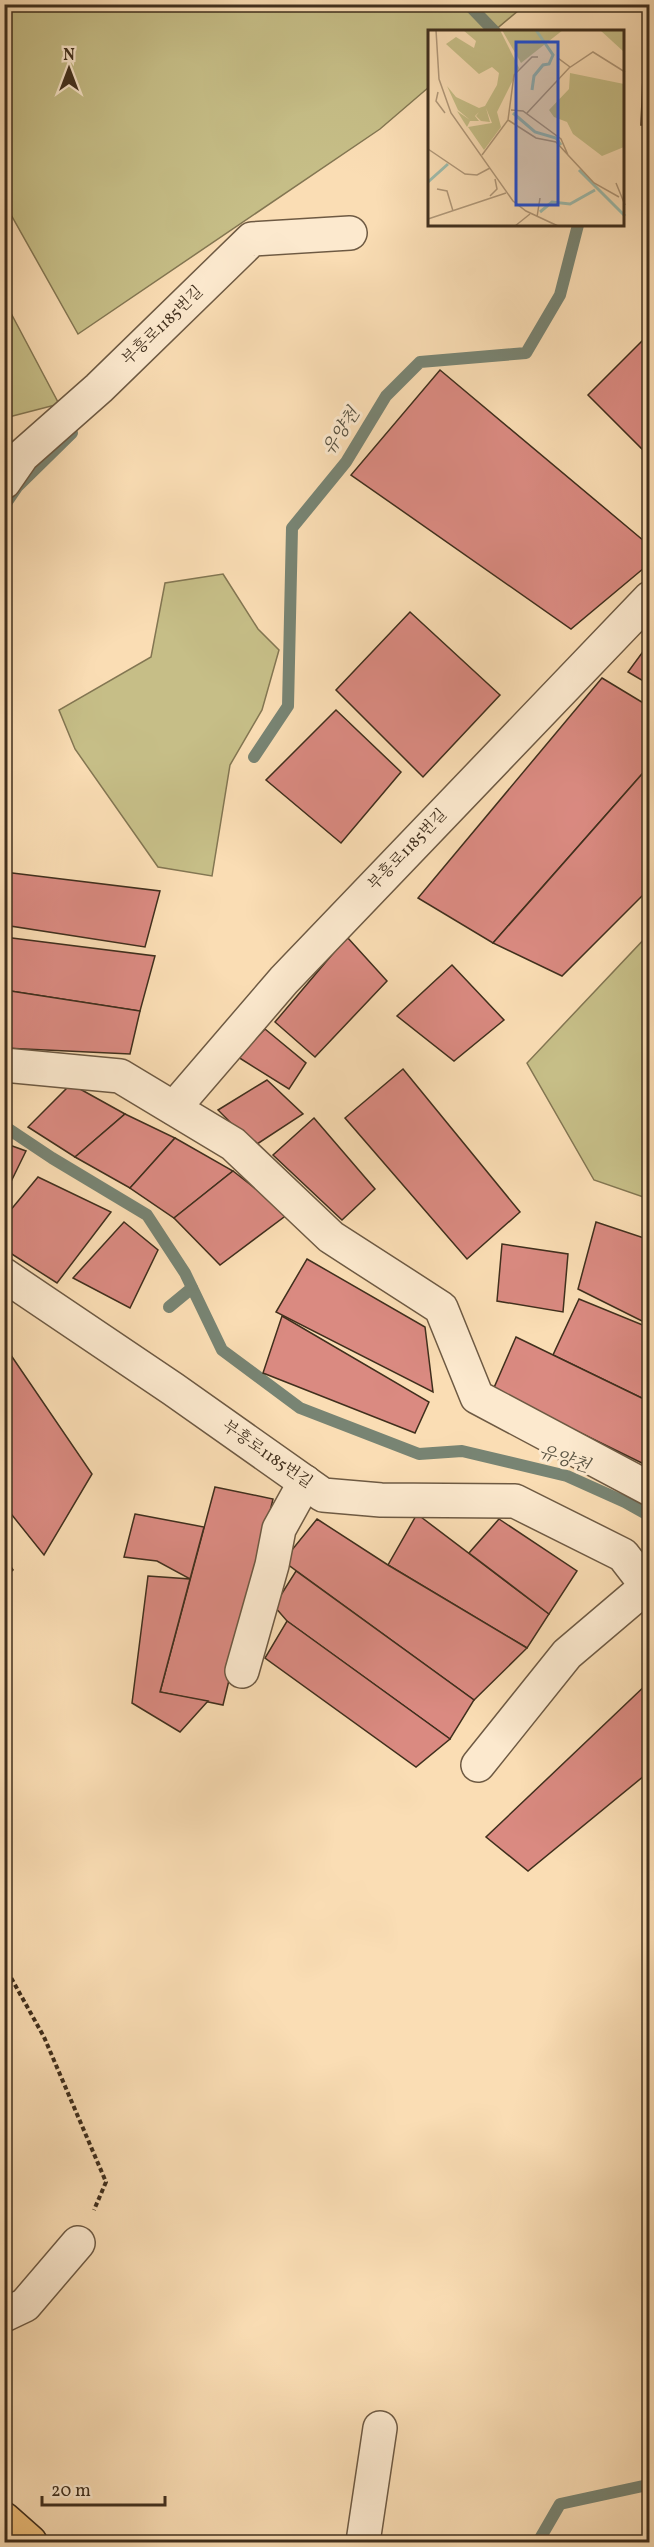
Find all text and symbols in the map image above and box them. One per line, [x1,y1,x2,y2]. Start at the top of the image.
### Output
inset map [428,30,624,226]
north arrow [39,39,99,99]
text: N [63,45,75,67]
street label: 부흥로1185번길 [117,281,209,371]
water label: 유양천 [317,402,368,461]
street label: 부흥로1185번길 [363,804,453,896]
street label: 부흥로1185번길 [218,1416,316,1494]
water label: 유양천 [535,1440,594,1480]
scale bar [42,2469,165,2507]
text: 20 m [51,2479,91,2504]

